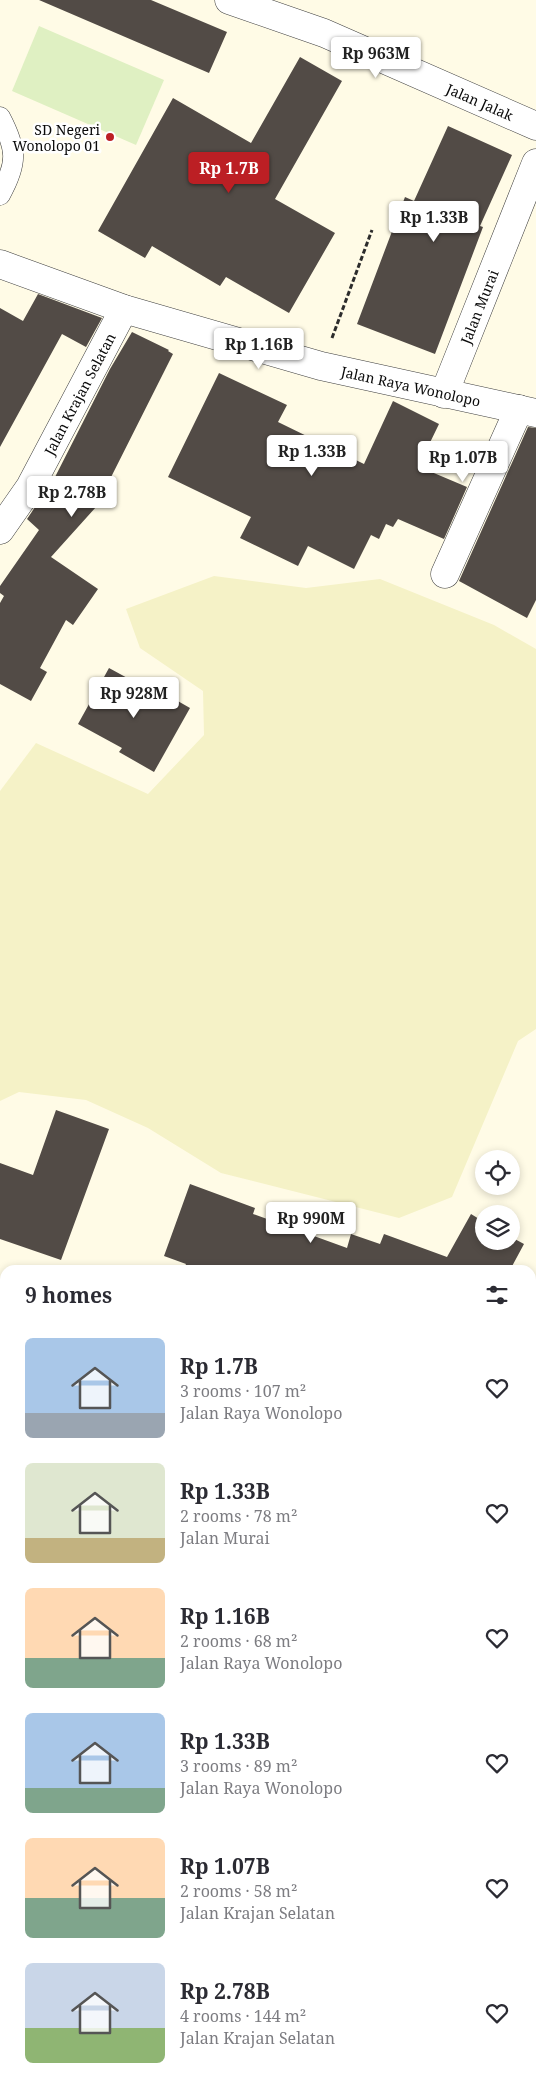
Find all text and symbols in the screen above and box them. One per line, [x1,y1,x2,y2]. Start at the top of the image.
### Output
pin: Rp 963M [330,36,422,79]
text: Rp 963M [342,42,410,64]
street label: Jalan Jalak [443,78,517,125]
place label: SD Negeri Wonolopo 01 [13,120,101,155]
marker: SD Negeri Wonolopo 01 [104,131,116,143]
pin: Rp 1.7B [183,152,275,194]
text: Rp 1.7B [199,157,259,179]
pin: Rp 1.33B [382,200,486,243]
text: Rp 1.33B [400,206,468,228]
street label: Jalan Murai [455,266,502,348]
pin: Rp 1.16B [207,328,311,370]
street label: Jalan Krajan Selatan [39,329,119,459]
text: Rp 1.16B [225,333,293,355]
street label: Jalan Raya Wonolopo [338,361,482,410]
pin: Rp 1.33B [260,434,364,477]
text: Rp 1.33B [278,440,346,462]
pin: Rp 1.07B [411,440,515,483]
text: Rp 1.07B [429,446,497,468]
pin: Rp 2.78B [20,476,124,518]
text: Rp 2.78B [38,481,106,503]
pin: Rp 928M [88,676,180,719]
text: Rp 928M [100,682,168,704]
map controls [475,1150,520,1250]
button: locate [475,1150,520,1195]
pin: Rp 990M [265,1202,357,1244]
button: layers [475,1205,520,1250]
text: Rp 990M [277,1207,345,1229]
text: 9 homes [25,1281,112,1309]
icon: filters [483,1281,511,1309]
text: Rp 1.7B [180,1352,258,1380]
icon: home [65,1358,125,1418]
icon: heart [483,1374,511,1402]
text: 3 rooms · 107 m² [180,1380,306,1402]
text: Jalan Raya Wonolopo [180,1402,342,1424]
text: Rp 1.33B [180,1477,270,1505]
icon: home [65,1483,125,1543]
icon: heart [483,1499,511,1527]
text: 2 rooms · 78 m² [180,1505,297,1527]
text: Jalan Murai [180,1527,270,1549]
text: Rp 1.16B [180,1602,270,1630]
icon: home [65,1608,125,1668]
icon: heart [483,1624,511,1652]
text: 2 rooms · 68 m² [180,1630,297,1652]
text: Jalan Raya Wonolopo [180,1652,342,1674]
text: Rp 1.33B [180,1727,270,1755]
icon: home [65,1733,125,1793]
icon: heart [483,1749,511,1777]
text: 3 rooms · 89 m² [180,1755,297,1777]
text: Jalan Raya Wonolopo [180,1777,342,1799]
text: Rp 1.07B [180,1852,270,1880]
icon: home [65,1858,125,1918]
icon: heart [483,1874,511,1902]
text: 2 rooms · 58 m² [180,1880,297,1902]
text: Jalan Krajan Selatan [180,1902,335,1924]
text: Rp 2.78B [180,1977,270,2005]
icon: home [65,1983,125,2043]
icon: heart [483,1999,511,2027]
text: 4 rooms · 144 m² [180,2005,306,2027]
text: Jalan Krajan Selatan [180,2027,335,2049]

